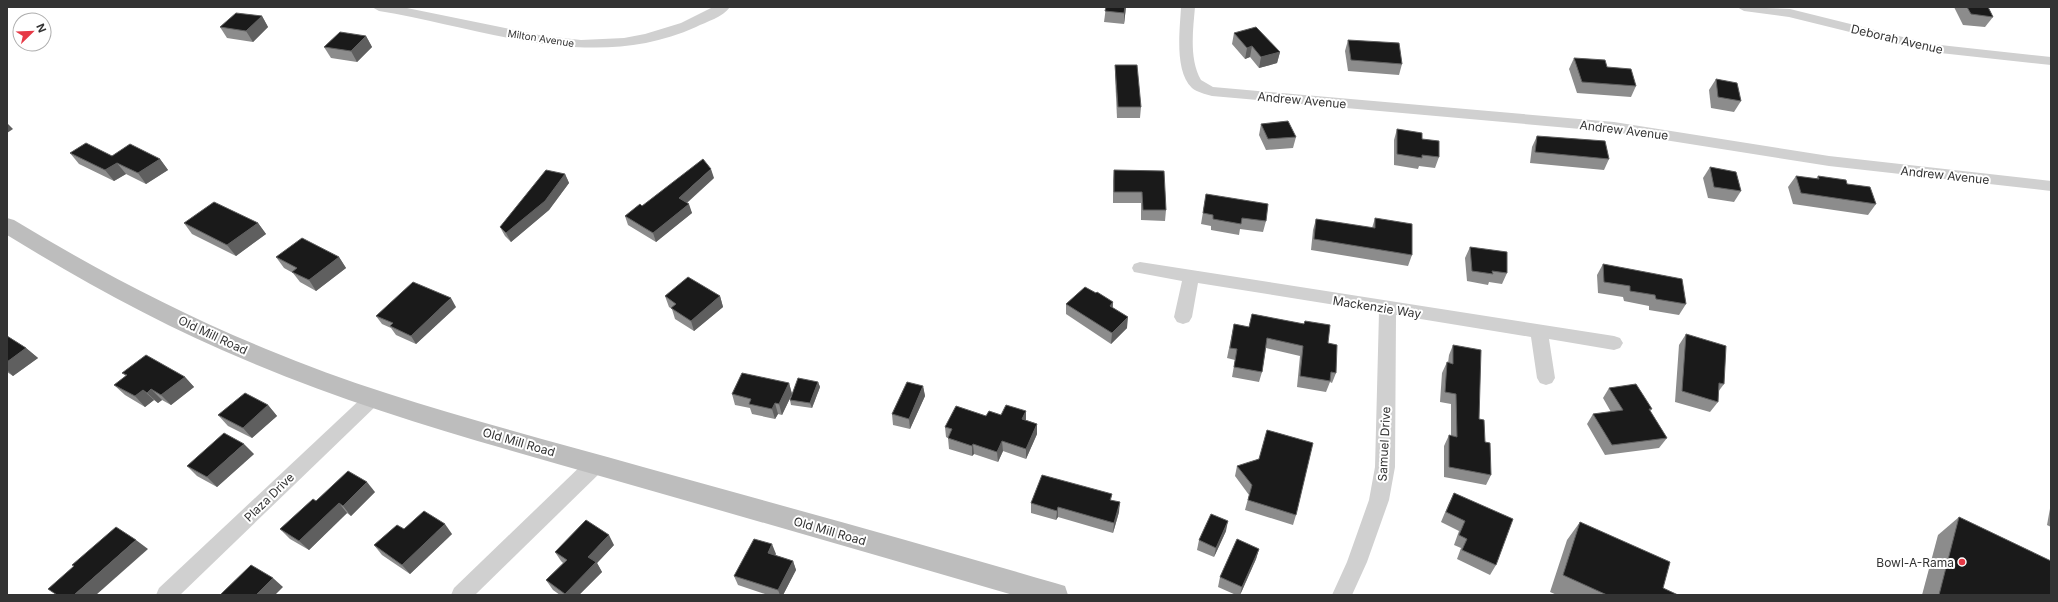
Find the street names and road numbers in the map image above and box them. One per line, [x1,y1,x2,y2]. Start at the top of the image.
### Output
street label: Deborah Avenue [1849,21,1945,57]
street label: Milton Avenue [507,27,575,49]
street label: Andrew Avenue [1257,89,1347,111]
street label: Andrew Avenue [1579,117,1669,143]
street label: Andrew Avenue [1900,163,1990,187]
street label: Mackenzie Way [1332,293,1423,321]
street label: Old Mill Road [176,312,250,358]
street label: Samuel Drive [1375,406,1393,482]
street label: Old Mill Road [481,424,557,460]
street label: Plaza Drive [241,469,297,525]
street label: Old Mill Road [792,513,868,549]

